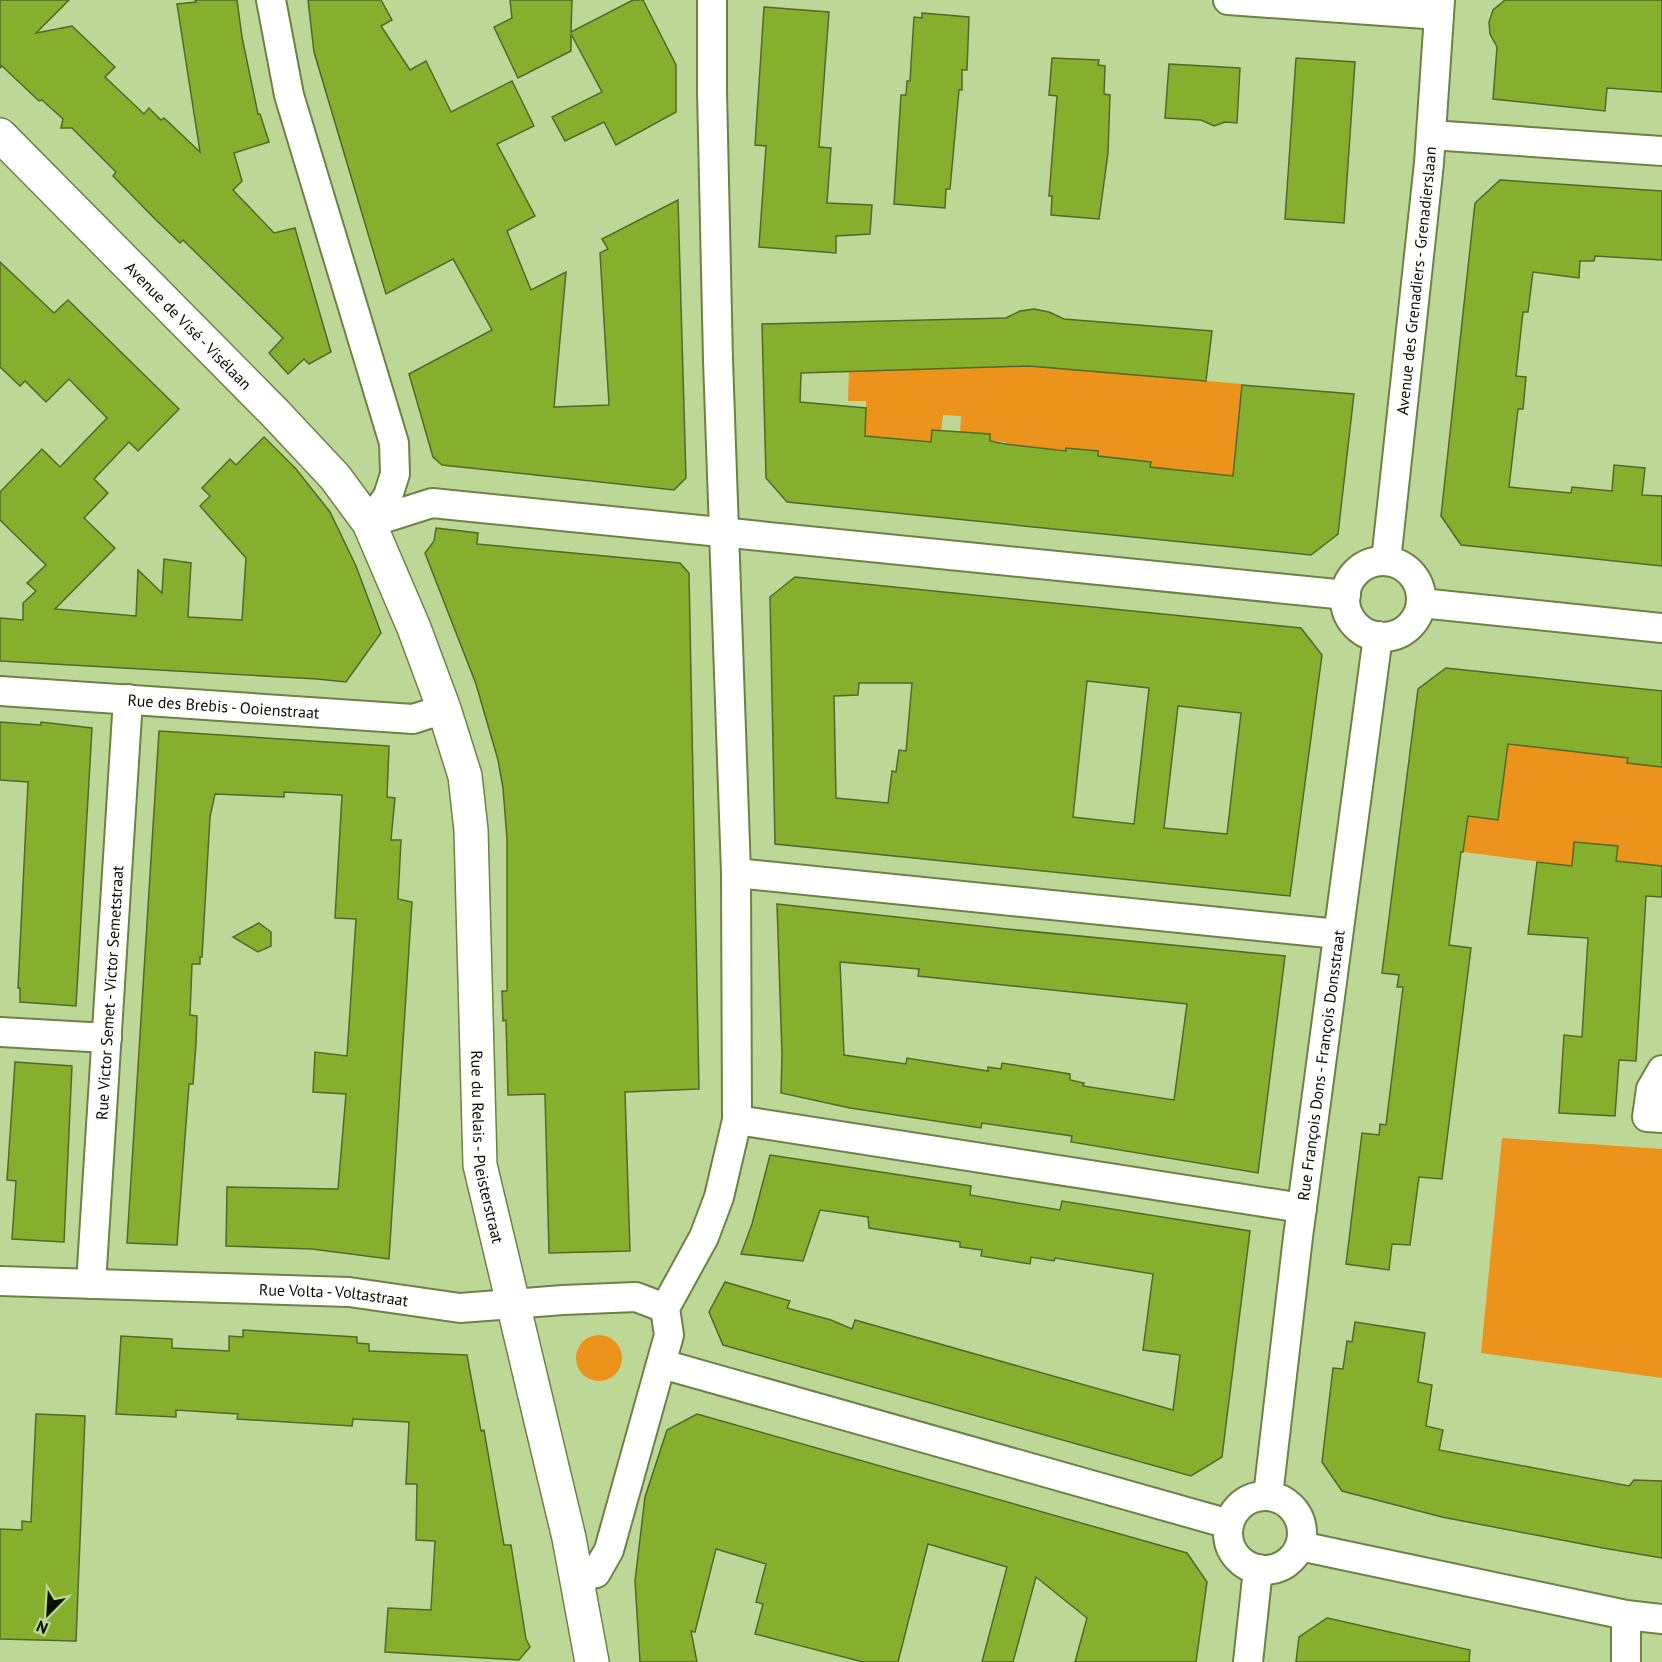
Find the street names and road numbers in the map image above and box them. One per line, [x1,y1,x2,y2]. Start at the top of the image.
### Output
street label: Avenue des Grenadiers - Grenadierslaan [1392,146,1440,416]
street label: Avenue de Visé - Visélaan [121,257,256,394]
street label: Rue des Brebis - Ooienstraat [127,690,321,723]
street label: Rue Victor Semet - Victor Semetstraat [91,864,127,1120]
street label: Rue François Dons - François Donsstraat [1293,928,1349,1202]
street label: Rue du Relais - Pleisterstraat [467,1050,508,1246]
street label: Rue Volta - Voltastraat [259,1279,410,1310]

